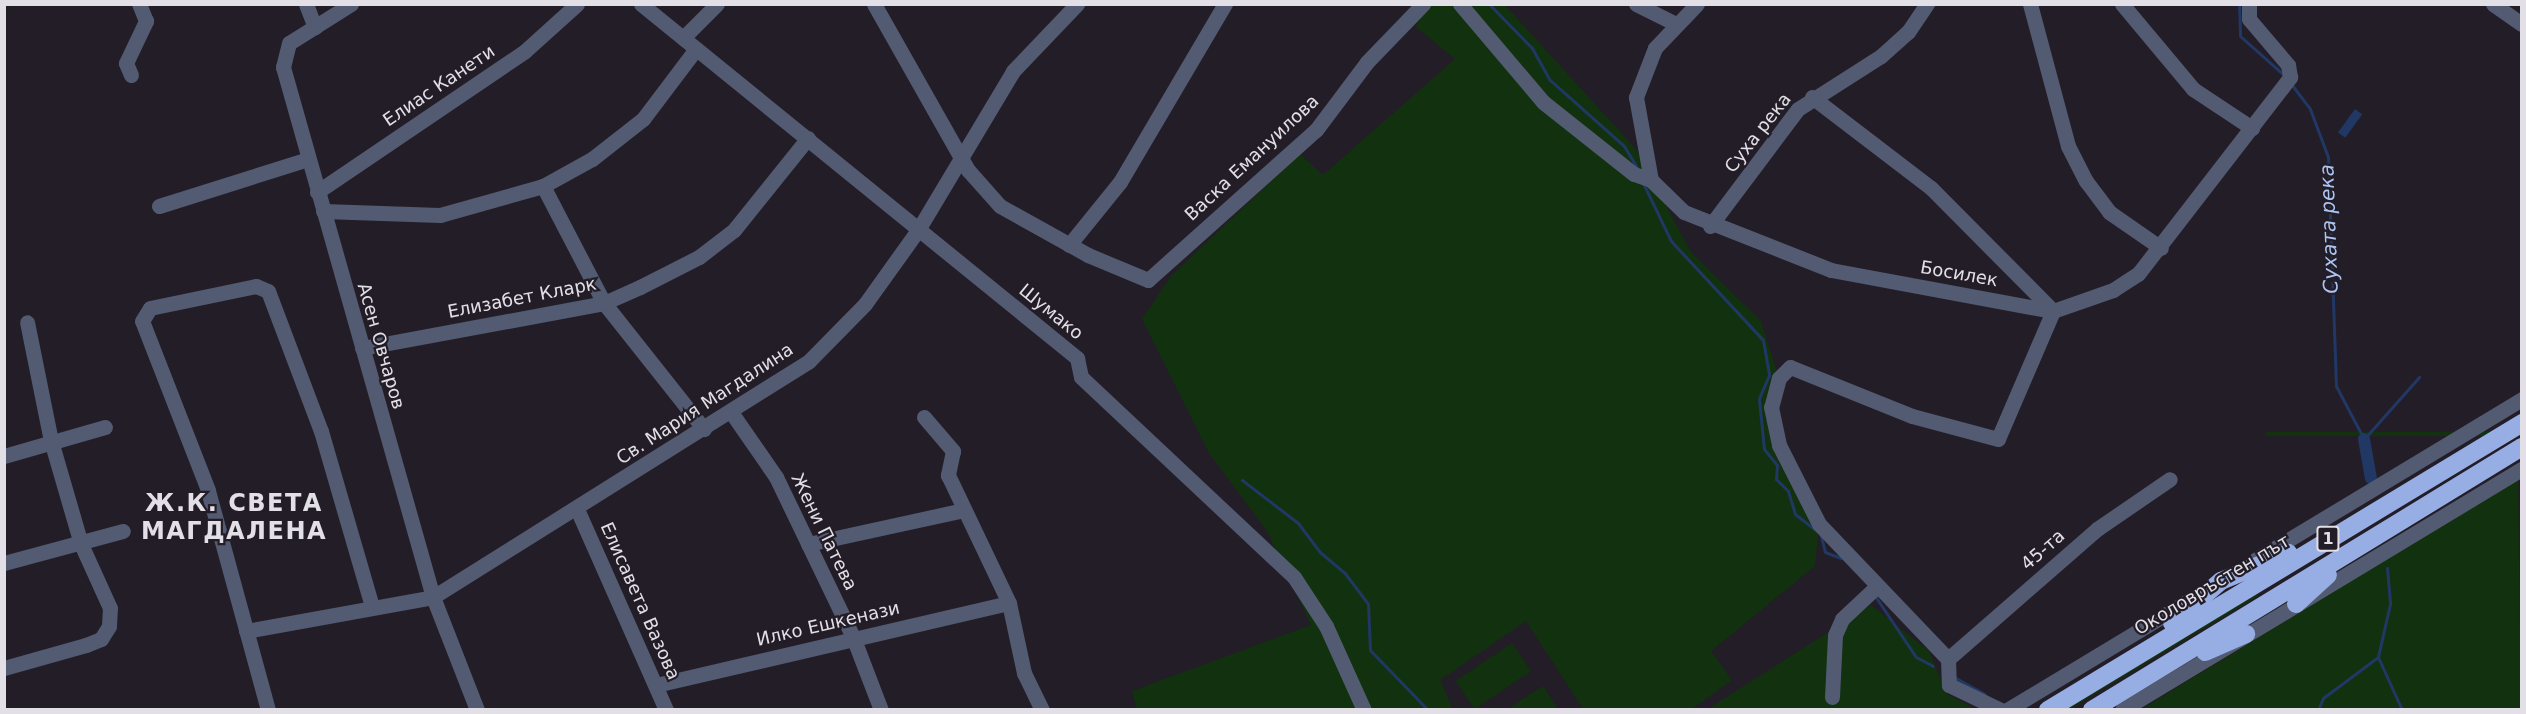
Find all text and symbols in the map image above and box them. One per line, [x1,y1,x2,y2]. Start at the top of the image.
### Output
street label: Елиас Канети [379,41,499,131]
street label: Суха река [1720,89,1796,177]
street label: Васка Емануилова [1181,90,1323,226]
water label: Сухата река [2315,164,2343,294]
street label: Босилек [1919,257,1999,291]
street label: Елизабет Кларк [446,273,598,323]
street label: Асен Овчаров [353,280,409,412]
street label: Шумако [1015,280,1087,344]
street label: Св. Мария Магдалина [613,339,797,469]
street label: Жени Патева [786,470,862,594]
district label: Ж.К. СВЕТА МАГДАЛЕНА [141,490,327,546]
street label: Елисавета Вазова [596,519,684,683]
street label: 45-та [2017,525,2069,575]
road number: 1 [2316,526,2340,552]
street label: Околовръстен път [2130,530,2294,640]
street label: Илко Ешкенази [754,597,902,651]

